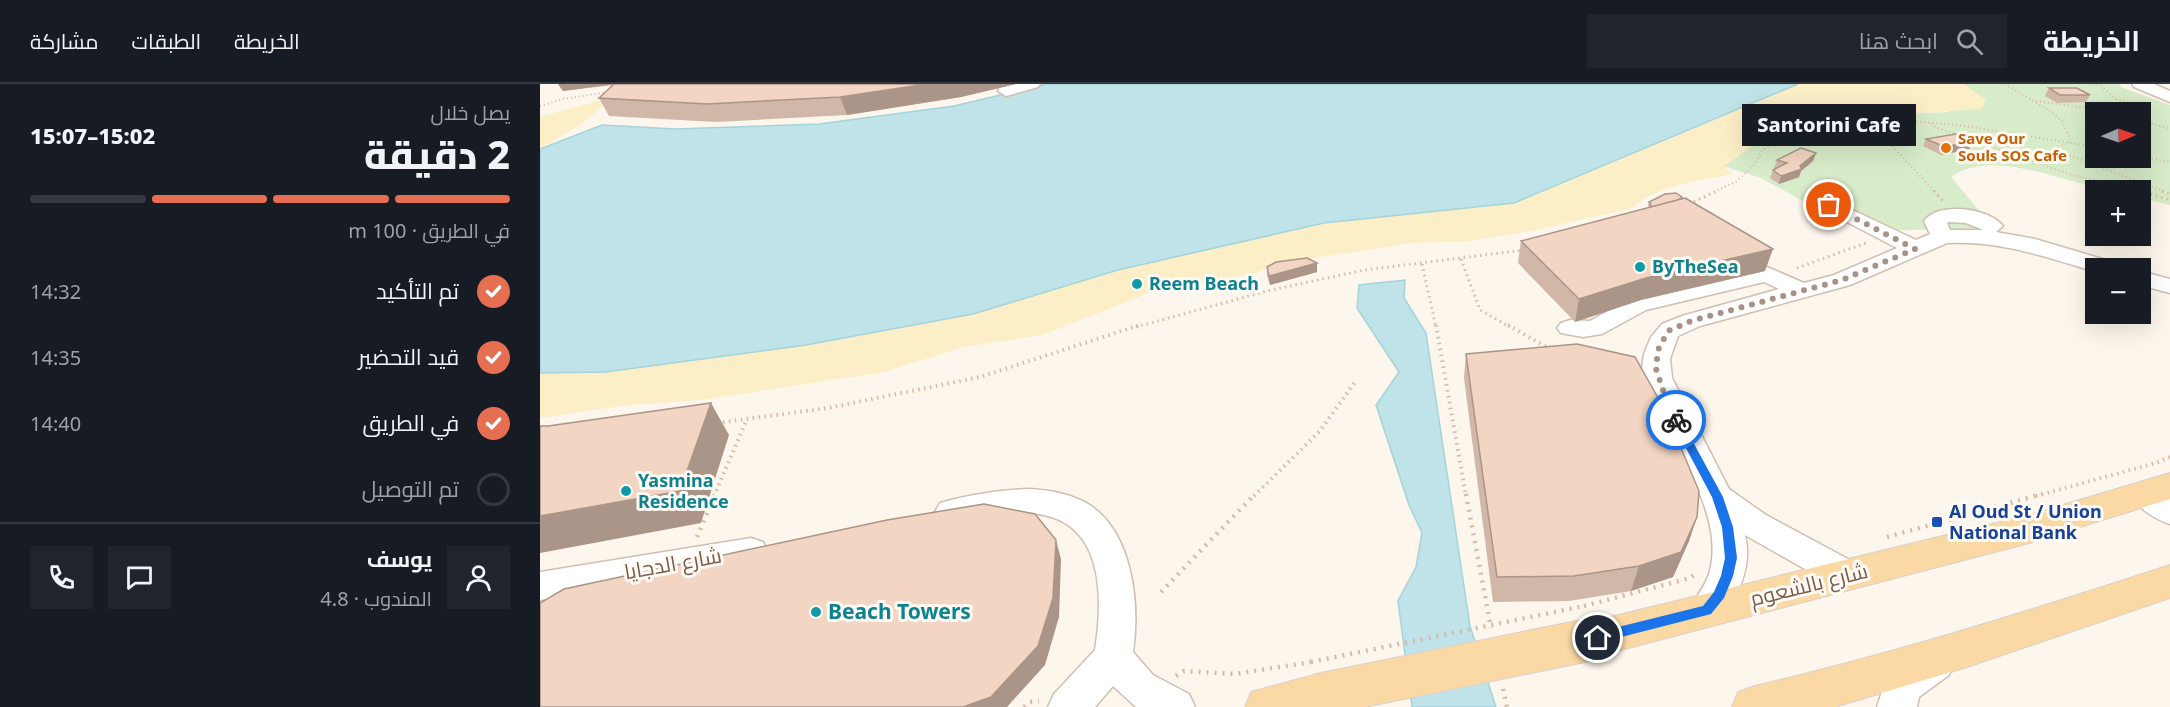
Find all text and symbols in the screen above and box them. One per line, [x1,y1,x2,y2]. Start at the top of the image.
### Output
search box [1587,14,2007,68]
text: الخريطة [2043,21,2140,59]
text: ابحث هنا [1859,25,1938,55]
icon: search [1953,25,1986,58]
text: مشاركة [30,27,99,55]
text: الطبقات [132,27,201,55]
text: الخريطة [234,27,300,55]
text: يصل خلال [431,99,510,126]
north arrow [2085,102,2151,168]
map controls [2085,102,2151,324]
callout: Santorini Cafe [1742,103,1916,145]
text: Santorini Cafe [1757,111,1901,138]
text: 15:02–15:07 [30,120,155,150]
text: 2 دقيقة [364,127,510,180]
place label: Save Our Souls SOS Cafe [1958,128,2067,165]
marker: Save Our Souls SOS Cafe [1939,141,1953,155]
pin [1803,179,1854,230]
button: + [2085,180,2151,246]
icon: bag [1812,188,1845,221]
text: في الطريق · 100 m [348,217,510,244]
place label: ByTheSea [1652,254,1739,278]
button: − [2085,258,2151,324]
marker: ByTheSea [1633,260,1647,274]
place label: Reem Beach [1149,271,1259,295]
text: تم التأكيد [376,275,459,305]
icon: check [477,275,510,308]
marker: Reem Beach [1130,277,1144,291]
text: 14:32 [30,278,81,305]
text: قيد التحضير [358,341,459,371]
icon: check [477,341,510,374]
text: 14:35 [30,344,81,371]
courier [1646,390,1706,450]
icon: bike [1660,404,1693,437]
text: في الطريق [362,407,459,437]
icon: check [477,407,510,440]
text: 14:40 [30,410,81,437]
place label: Yasmina Residence [638,468,729,513]
text: تم التوصيل [362,473,459,503]
marker: Yasmina Residence [619,484,633,498]
place label: Al Oud St / Union National Bank [1949,499,2102,544]
marker: Al Oud St / Union National Bank [1930,515,1944,529]
street label: شارع الدجايا [622,541,724,586]
text: يوسف [367,543,432,573]
button: phone [30,546,93,609]
button: chat [108,546,171,609]
button: person [447,546,510,609]
street label: شارع بالشعوم [1747,556,1871,613]
text: المندوب · 4.8 [320,585,432,612]
place label: Beach Towers [828,597,971,625]
marker: Beach Towers [809,605,823,619]
pin [1572,612,1623,663]
icon: home [1581,621,1614,654]

